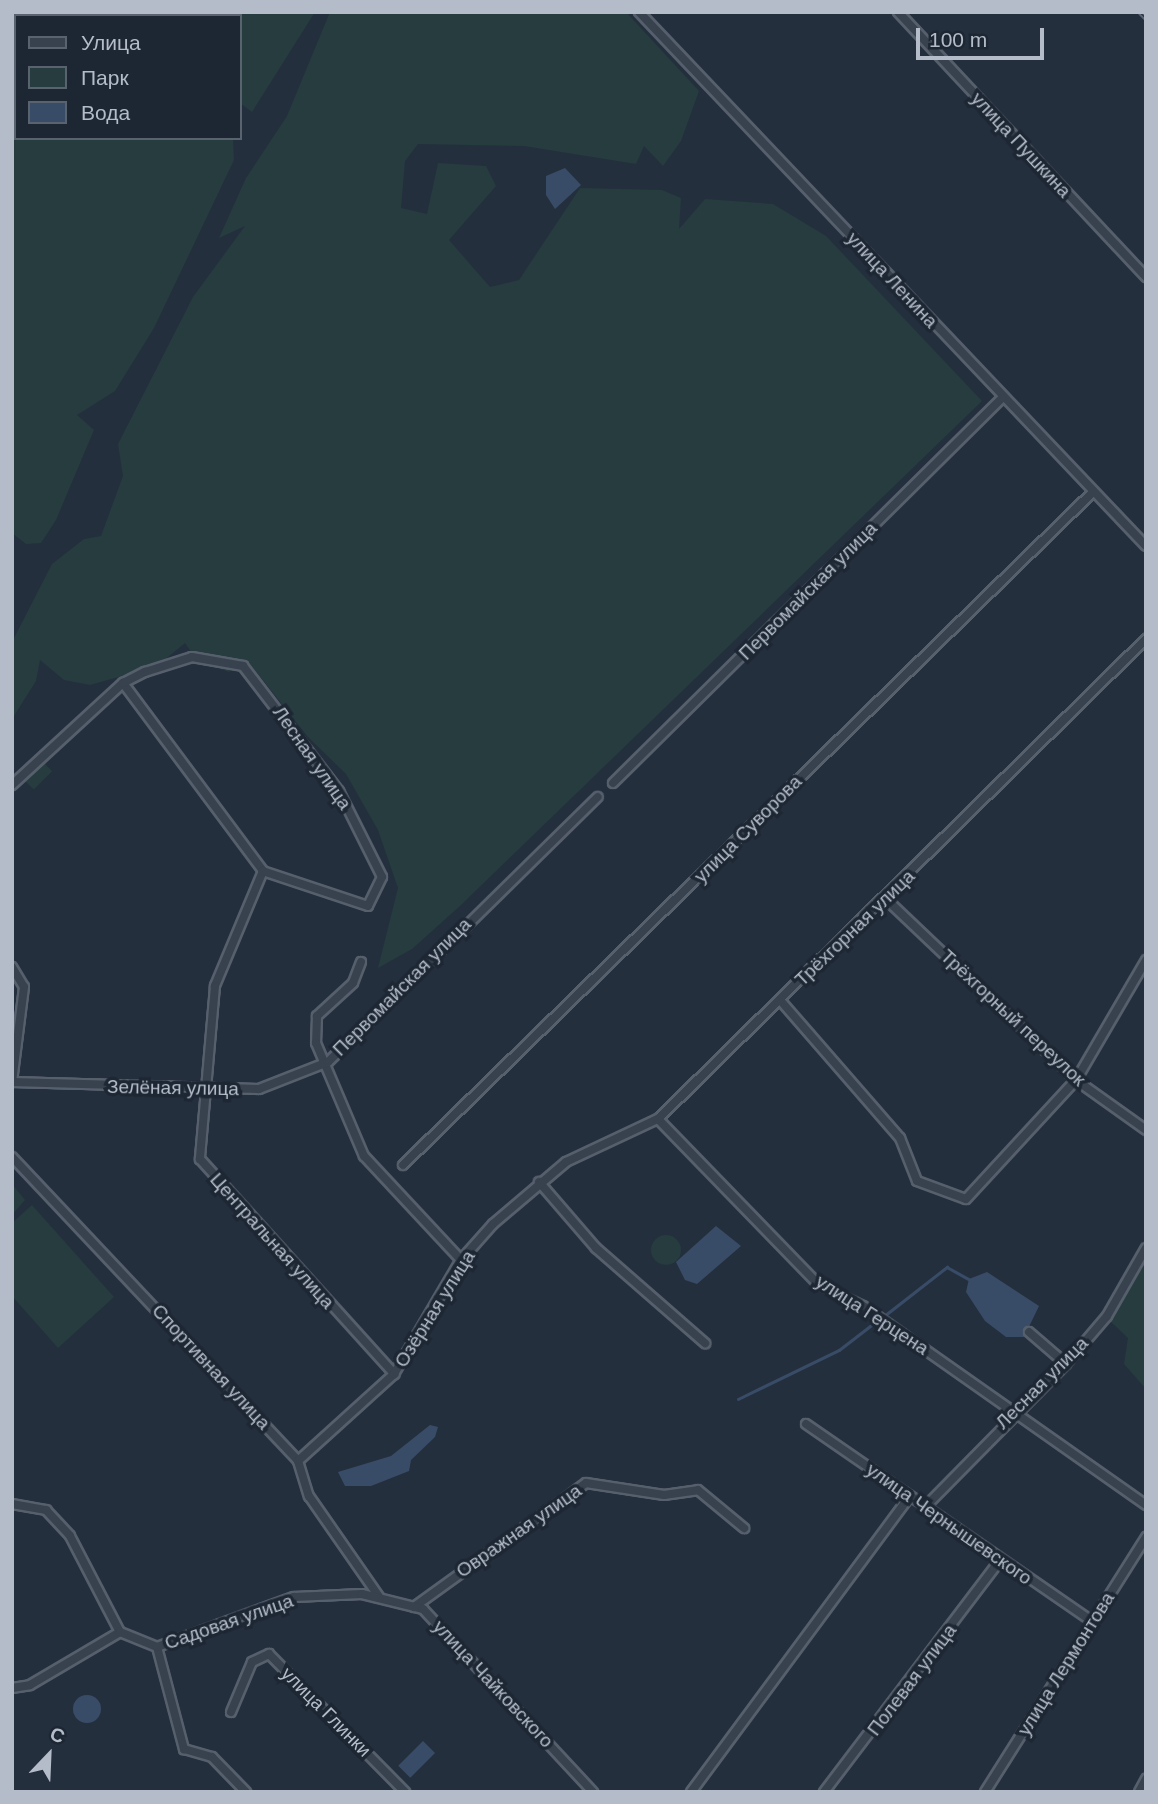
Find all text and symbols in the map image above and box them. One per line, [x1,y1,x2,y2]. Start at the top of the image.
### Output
legend [14,14,242,140]
scale bar [920,14,1048,58]
text: 100 m [929,28,987,51]
text: Улица [81,31,141,54]
text: Парк [81,66,129,89]
street label: улица Пушкина [966,88,1076,202]
text: Вода [81,101,130,124]
street label: улица Ленина [842,227,942,333]
street label: Первомайская улица [734,517,882,665]
street label: Лесная улица [268,702,356,814]
street label: улица Суворова [689,770,807,888]
street label: Трёхгорная улица [790,865,920,991]
street label: Первомайская улица [328,913,476,1061]
street label: Трёхгорный переулок [936,945,1090,1091]
street label: Зелёная улица [107,1075,239,1101]
street label: Центральная улица [205,1168,339,1314]
street label: Озёрная улица [390,1246,480,1372]
street label: улица Герцена [811,1270,933,1360]
street label: Спортивная улица [147,1300,275,1434]
street label: Лесная улица [991,1332,1093,1434]
street label: улица Чернышевского [862,1458,1036,1590]
street label: Овражная улица [452,1479,586,1583]
street label: улица Лермонтова [1013,1588,1119,1740]
street label: Садовая улица [162,1589,296,1655]
street label: улица Чайковского [428,1616,558,1752]
street label: Полевая улица [863,1620,961,1740]
street label: улица Глинки [276,1662,376,1762]
north arrow [14,1720,84,1790]
text: С [47,1723,68,1748]

